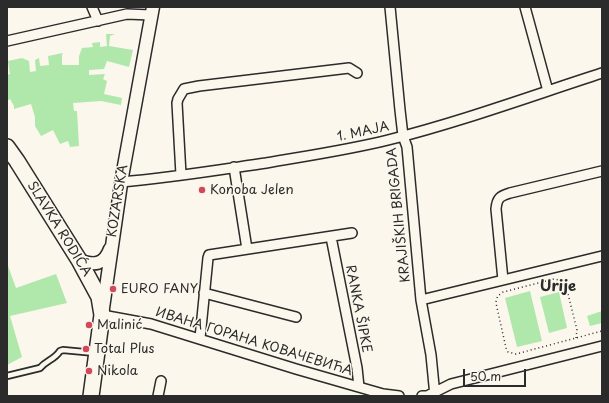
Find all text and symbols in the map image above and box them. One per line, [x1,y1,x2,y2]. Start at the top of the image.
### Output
street label: 1. МАЈА [336,119,390,145]
street label: KRAJIŠKIH BRIGADA [384,147,414,283]
street label: KOZARSKA [105,164,131,238]
street label: SLAVKA RODIĆA [24,179,94,279]
place label: Konoba Jelen [210,182,294,198]
marker: Konoba Jelen [197,185,207,195]
street label: RANKA ŠIPKE [342,264,374,354]
district label: Urije [540,278,576,296]
place label: EURO FANY [121,281,198,297]
marker: EURO FANY [108,284,118,294]
street label: ИВАНА ГОРАНА КОВАЧЕВИЋА [154,305,354,379]
place label: Malinić [97,317,142,333]
marker: Malinić [84,320,94,330]
place label: Total Plus [94,341,154,357]
marker: Total Plus [81,344,91,354]
scale bar [465,361,528,387]
place label: Nikola [97,363,138,379]
marker: Nikola [84,366,94,376]
text: 50 m [470,367,501,385]

